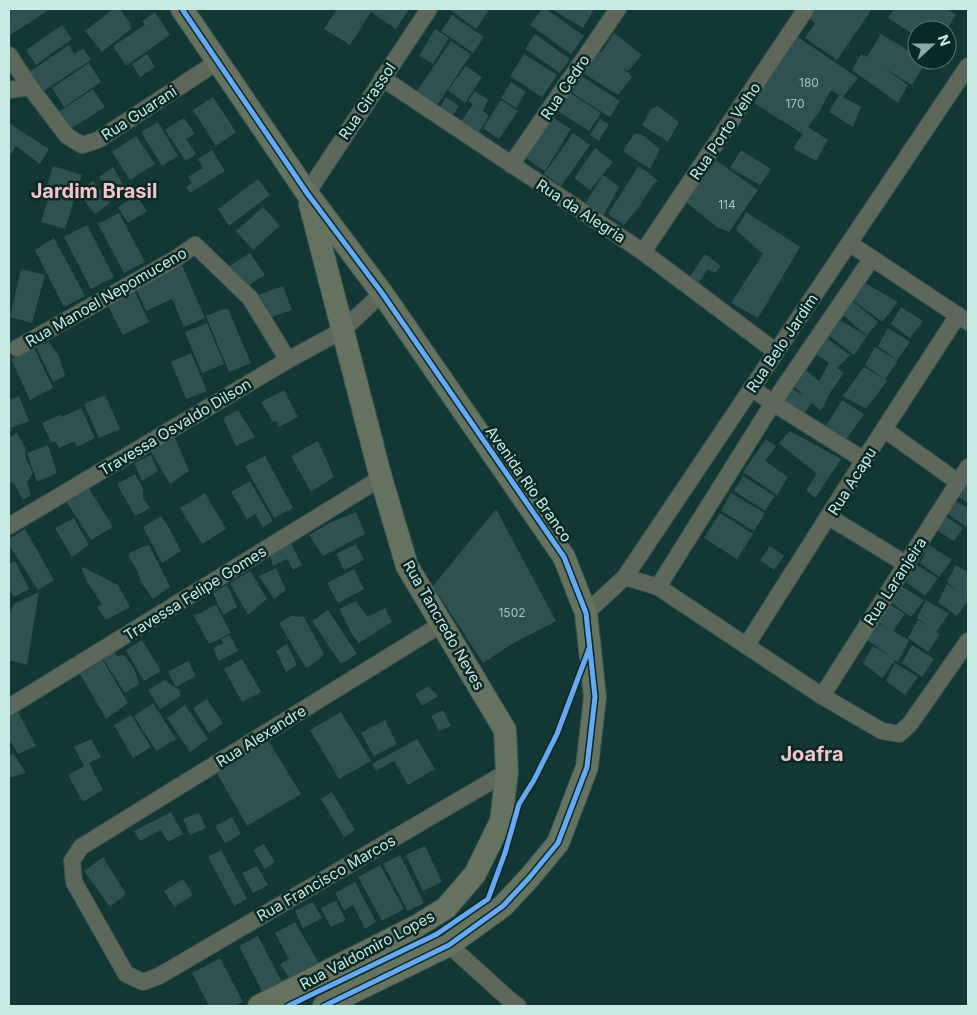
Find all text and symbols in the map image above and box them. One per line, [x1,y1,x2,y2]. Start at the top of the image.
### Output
north arrow [907,20,957,70]
text: N [935,32,954,48]
street label: Rua Cedro [536,51,594,123]
street label: Rua Girassol [334,59,400,143]
house number: 180 [799,75,819,90]
street label: Rua Porto Velho [685,79,765,183]
street label: Rua Guarani [98,82,180,144]
house number: 170 [785,96,805,111]
street label: Rua da Alegria [533,175,629,247]
district label: Jardim Brasil [31,179,157,203]
house number: 114 [718,197,736,212]
street label: Rua Manoel Nepomuceno [22,243,190,351]
street label: Rua Belo Jardim [742,290,822,396]
street label: Travessa Osvaldo Dilson [95,374,255,480]
street label: Avenida Rio Branco [482,422,576,546]
street label: Rua Acapu [824,443,880,519]
street label: Rua Laranjeira [860,533,930,629]
street label: Travessa Felipe Gomes [120,541,270,645]
street label: Rua Tancredo Neves [399,557,489,693]
house number: 1502 [498,605,526,620]
street label: Rua Alexandre [213,701,309,771]
district label: Joafra [780,742,844,766]
street label: Rua Francisco Marcos [253,830,399,926]
street label: Rua Valdomiro Lopes [296,906,438,994]

